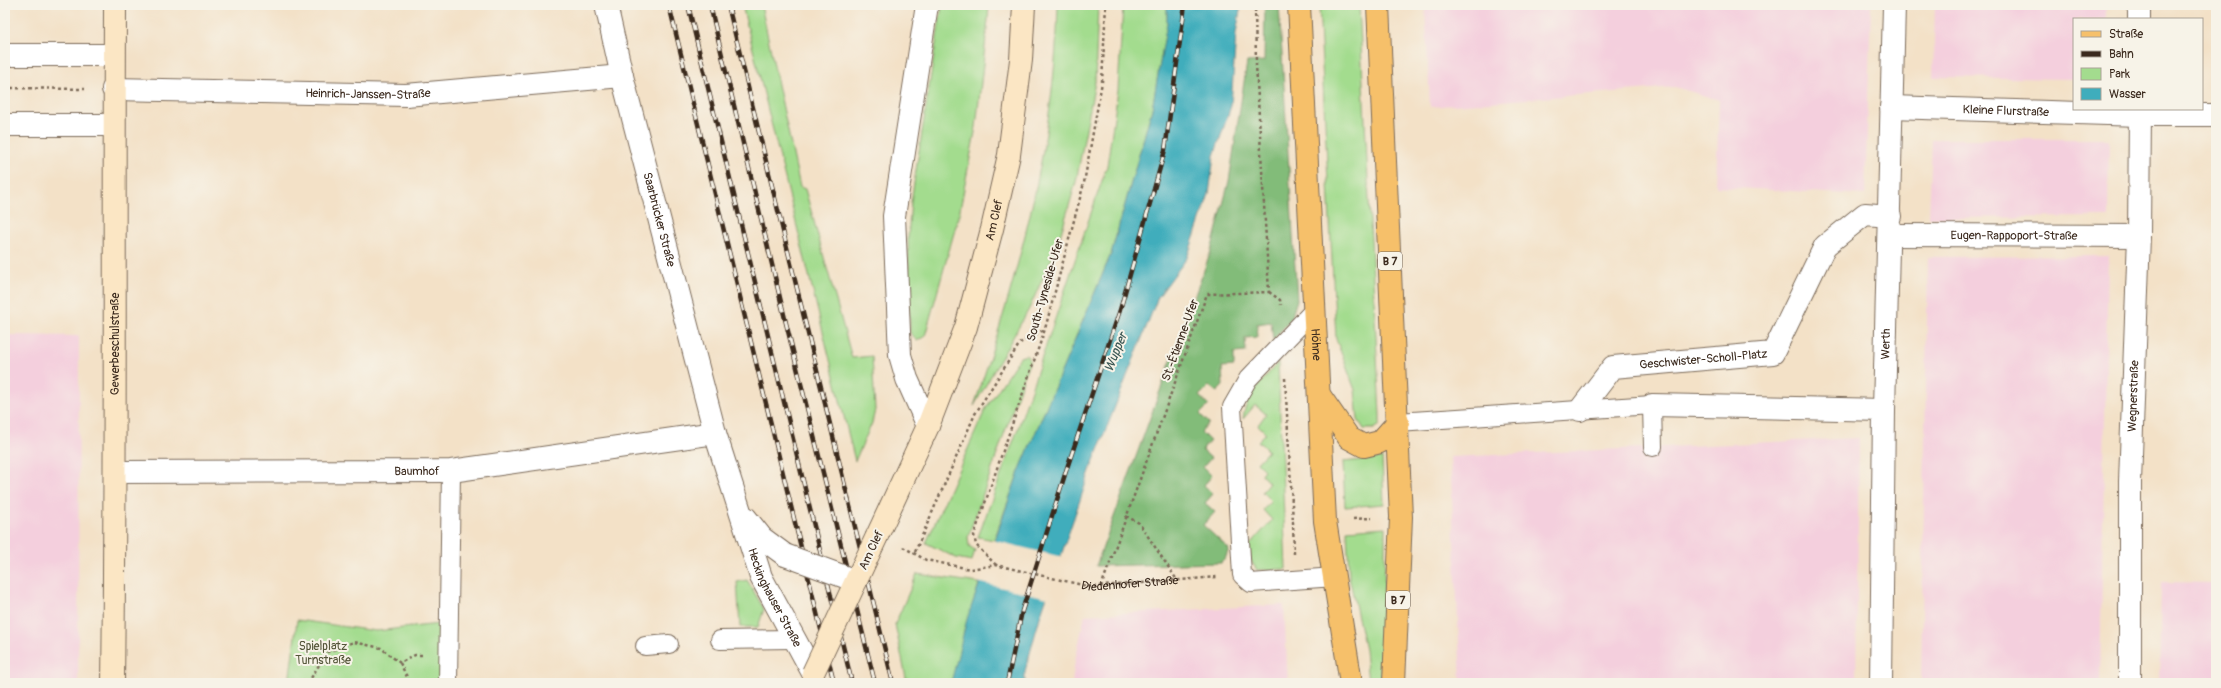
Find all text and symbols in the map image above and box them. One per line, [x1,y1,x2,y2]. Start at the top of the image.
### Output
legend [2073,18,2203,110]
text: Straße [2109,27,2143,42]
text: Bahn [2109,47,2134,62]
text: Park [2109,67,2130,82]
street label: Heinrich-Janssen-Straße [305,86,431,103]
text: Wasser [2109,87,2146,102]
street label: Kleine Flurstraße [1963,102,2049,120]
street label: Saarbrücker Straße [639,171,678,268]
street label: Am Clef [982,198,1007,242]
street label: Eugen-Rappoport-Straße [1950,228,2078,244]
street label: South-Tyneside-Ufer [1024,236,1067,343]
road number: B 7 [1378,252,1402,270]
street label: Gewerbeschulstraße [108,293,123,395]
street label: St.-Étienne-Ufer [1158,296,1202,383]
water label: Wupper [1101,328,1132,374]
street label: Höhne [1307,328,1324,361]
street label: Werth [1878,328,1894,360]
street label: Geschwister-Scholl-Platz [1639,347,1768,373]
street label: Wegnerstraße [2125,360,2142,432]
street label: Baumhof [394,464,440,479]
street label: Am Clef [856,528,887,572]
street label: Heckinghauser Straße [744,546,805,650]
street label: Diedenhofer Straße [1080,573,1179,595]
road number: B 7 [1386,591,1410,609]
park label: Spielplatz Turnstraße [295,639,351,668]

